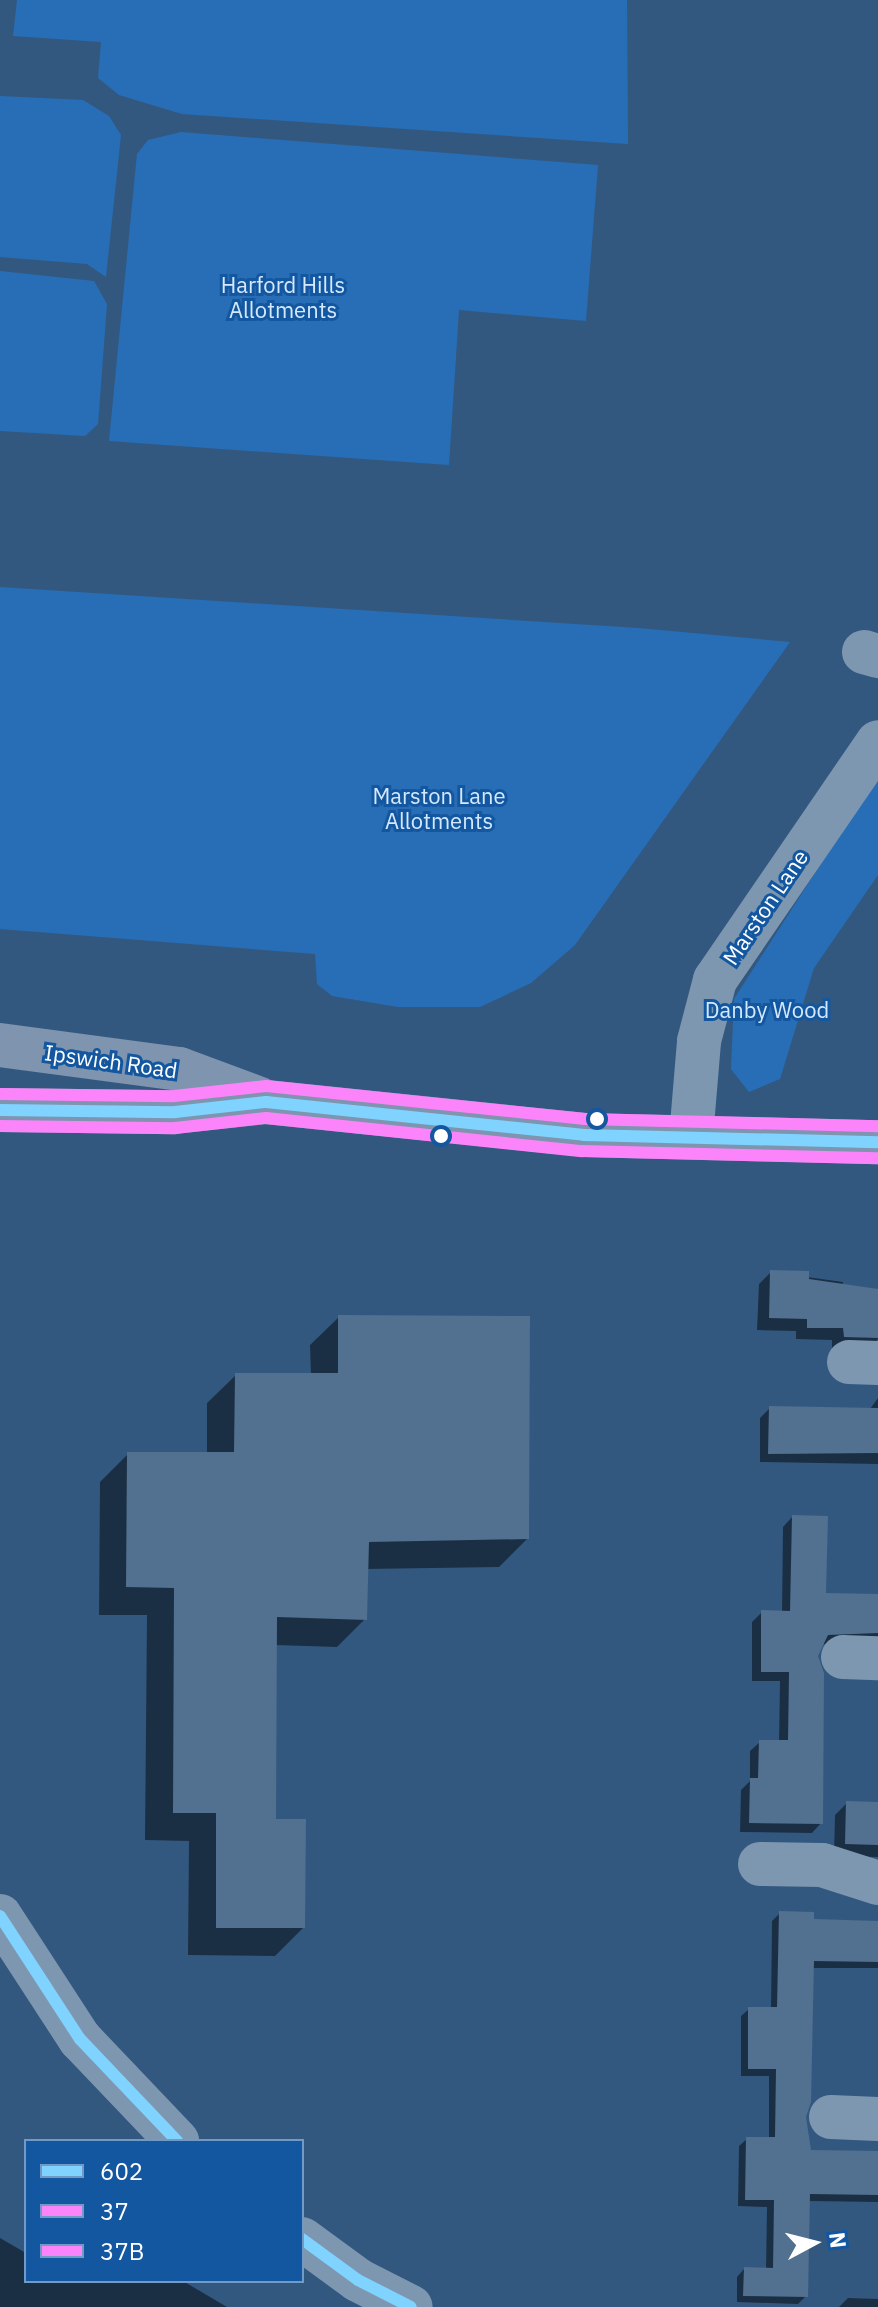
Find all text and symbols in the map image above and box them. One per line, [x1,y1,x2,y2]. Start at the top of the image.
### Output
park label: Harford Hills Allotments [221,271,345,322]
park label: Marston Lane Allotments [372,782,506,834]
street label: Marston Lane [717,844,813,970]
park label: Danby Wood [705,997,829,1023]
street label: Ipswich Road [43,1039,179,1083]
unlabelled marker [589,1111,605,1127]
unlabelled marker [433,1128,449,1144]
legend [24,2139,304,2283]
text: 602 [100,2155,143,2187]
text: 37 [100,2195,129,2227]
north arrow [774,2203,854,2283]
text: N [823,2230,854,2250]
text: 37B [100,2235,144,2267]

